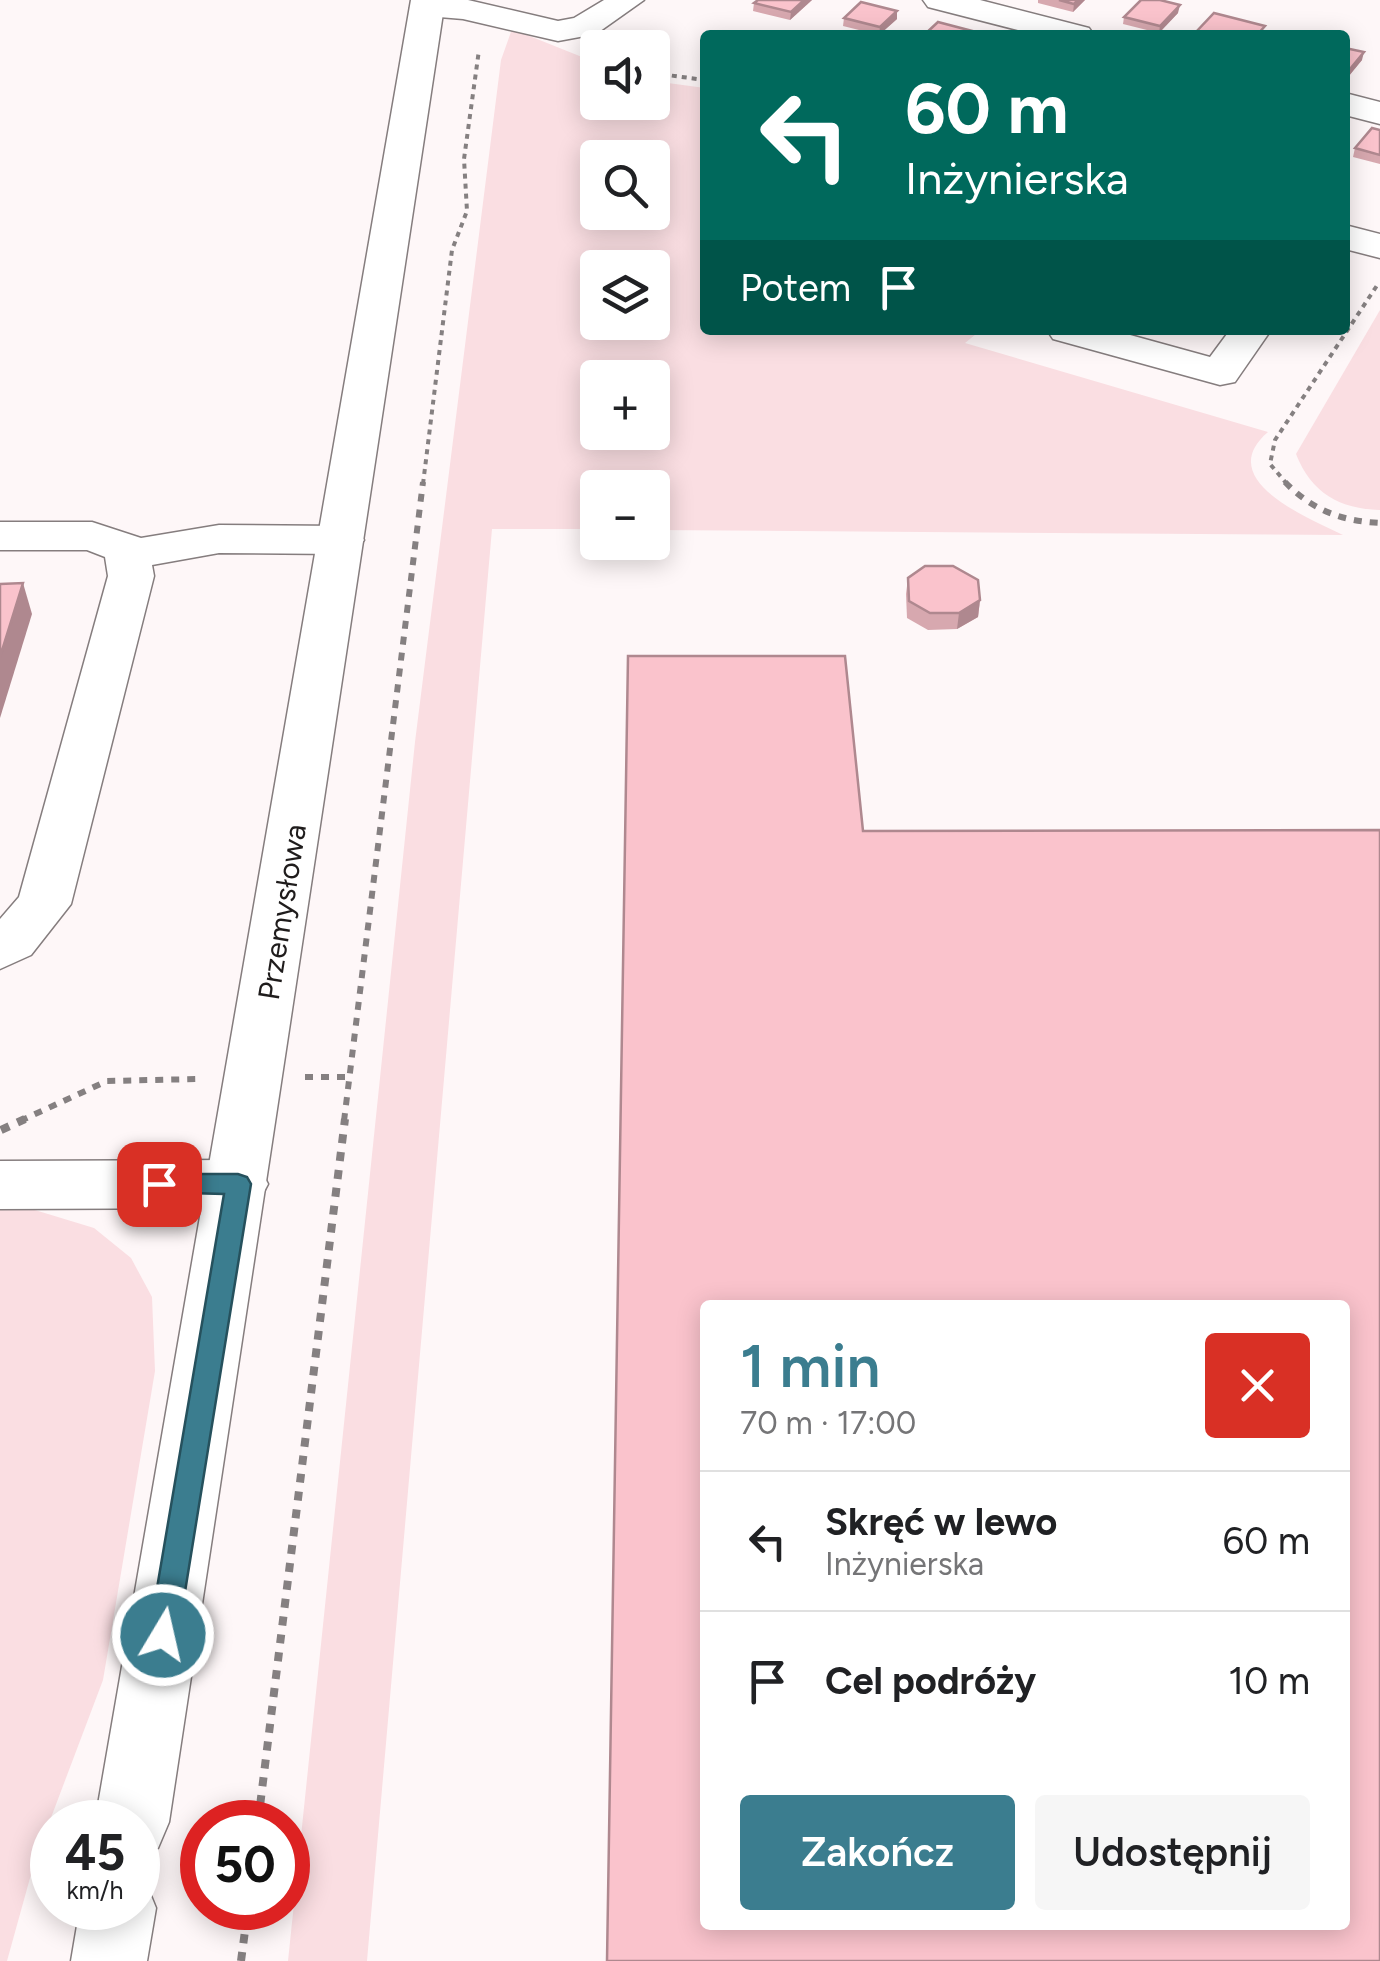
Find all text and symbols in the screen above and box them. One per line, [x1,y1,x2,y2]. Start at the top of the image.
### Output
map controls [580,30,670,560]
button: sound [580,30,670,120]
text: 60 m [905,66,1069,151]
icon: left [740,70,870,200]
button: search [580,140,670,230]
text: Inżynierska [905,151,1129,205]
button: layers [580,250,670,340]
icon: arrive [871,260,926,315]
text: Potem [740,265,851,311]
button: + [580,360,670,450]
button: − [580,470,670,560]
street label: Przemysłowa [250,821,314,1003]
pin [117,1142,202,1227]
icon: arrive [132,1157,187,1212]
text: 1 min [740,1330,880,1402]
button: close [1205,1333,1310,1438]
text: 70 m · 17:00 [740,1404,916,1442]
text: Skręć w lewo [825,1499,1057,1545]
icon: left [740,1514,795,1569]
text: 60 m [1222,1518,1310,1564]
text: Inżynierska [825,1545,984,1583]
position arrow [111,1583,215,1687]
icon: arrive [740,1654,795,1709]
text: Cel podróży [825,1658,1036,1704]
text: 10 m [1228,1658,1310,1704]
button: Zakończ [740,1795,1015,1910]
button: Udostępnij [1035,1795,1310,1910]
speed limit sign: 50 [180,1800,310,1930]
text: 45 [65,1822,125,1883]
text: km/h [66,1875,124,1905]

